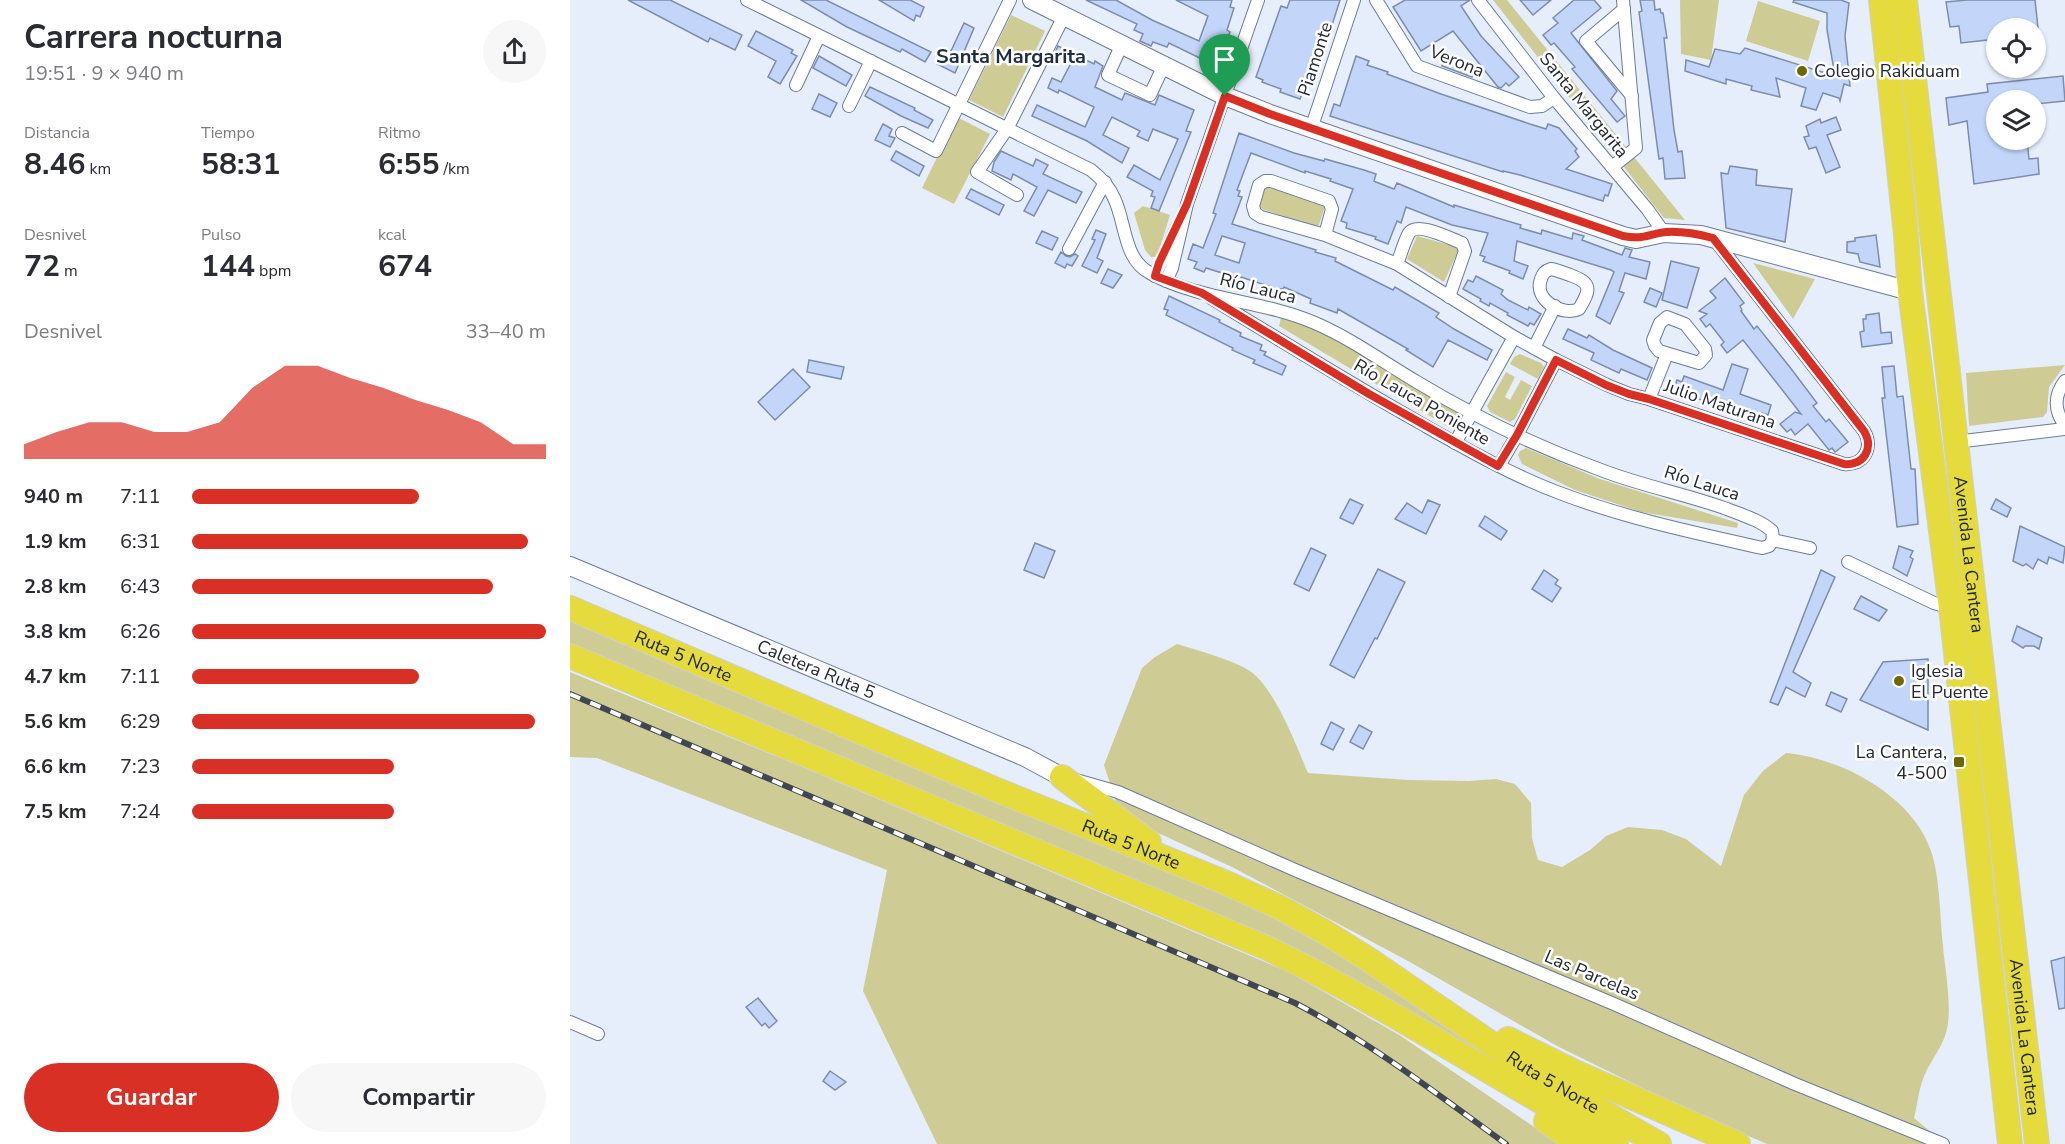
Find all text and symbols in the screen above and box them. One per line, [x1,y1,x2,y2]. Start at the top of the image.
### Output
text: Carrera nocturna [24,15,283,60]
map controls [1986,18,2046,150]
button: locate [1986,18,2046,78]
street label: Piamonte [1292,19,1338,99]
button: share [483,20,546,83]
pin [1199,34,1250,96]
street label: Verona [1425,39,1488,83]
district label: Santa Margarita [936,43,1086,70]
icon: arrive [1208,43,1241,76]
street label: Santa Margarita [1534,47,1634,163]
place label: Colegio Rakiduam [1814,59,1960,83]
text: 19:51 · 9 × 940 m [24,60,184,87]
marker: Colegio Rakiduam [1795,64,1809,78]
button: layers [1986,90,2046,150]
text: Distancia [24,122,90,144]
text: Tiempo [201,122,255,144]
text: Ritmo [378,122,421,144]
text: 8.46 [24,144,85,185]
text: 58:31 [201,144,280,185]
text: 6:55 [378,144,439,185]
text: km [85,158,111,180]
text: /km [439,158,470,180]
text: Desnivel [24,224,86,246]
text: Pulso [201,224,241,246]
text: kcal [378,224,406,246]
text: 72 [24,246,60,287]
text: 144 [201,246,255,287]
text: 674 [378,246,432,287]
text: m [60,260,78,282]
text: bpm [255,260,291,282]
street label: Río Lauca [1217,267,1299,309]
text: Desnivel [24,318,102,345]
text: 33–40 m [466,318,546,345]
street label: Río Lauca Poniente [1349,353,1495,451]
street label: Julio Maturana [1660,373,1779,434]
street label: Río Lauca [1661,460,1743,506]
street label: Avenida La Cantera [1948,475,1990,634]
text: 940 m [24,483,83,510]
text: 7:11 [120,483,161,510]
text: 1.9 km [24,528,87,555]
text: 6:31 [120,528,161,555]
text: 2.8 km [24,573,87,600]
text: 6:43 [120,573,161,600]
text: 3.8 km [24,618,87,645]
text: 6:26 [120,618,161,645]
street label: Ruta 5 Norte [631,625,736,688]
street label: Caletera Ruta 5 [753,634,879,705]
place label: Iglesia El Puente [1911,659,1988,704]
text: 4.7 km [24,663,87,690]
text: 7:11 [120,663,161,690]
marker: Iglesia El Puente [1892,674,1906,688]
text: 5.6 km [24,708,87,735]
text: 6:29 [120,708,161,735]
place label: La Cantera, 4-500 [1856,740,1947,785]
text: 6.6 km [24,753,87,780]
text: 7:23 [120,753,161,780]
marker: La Cantera, 4-500 [1952,755,1966,769]
text: 7.5 km [24,798,87,825]
text: 7:24 [120,798,161,825]
street label: Ruta 5 Norte [1078,814,1184,875]
street label: Las Parcelas [1541,944,1643,1006]
street label: Avenida La Cantera [2004,957,2046,1117]
street label: Ruta 5 Norte [1502,1045,1604,1119]
button: Guardar [24,1063,279,1132]
button: Compartir [291,1063,546,1132]

